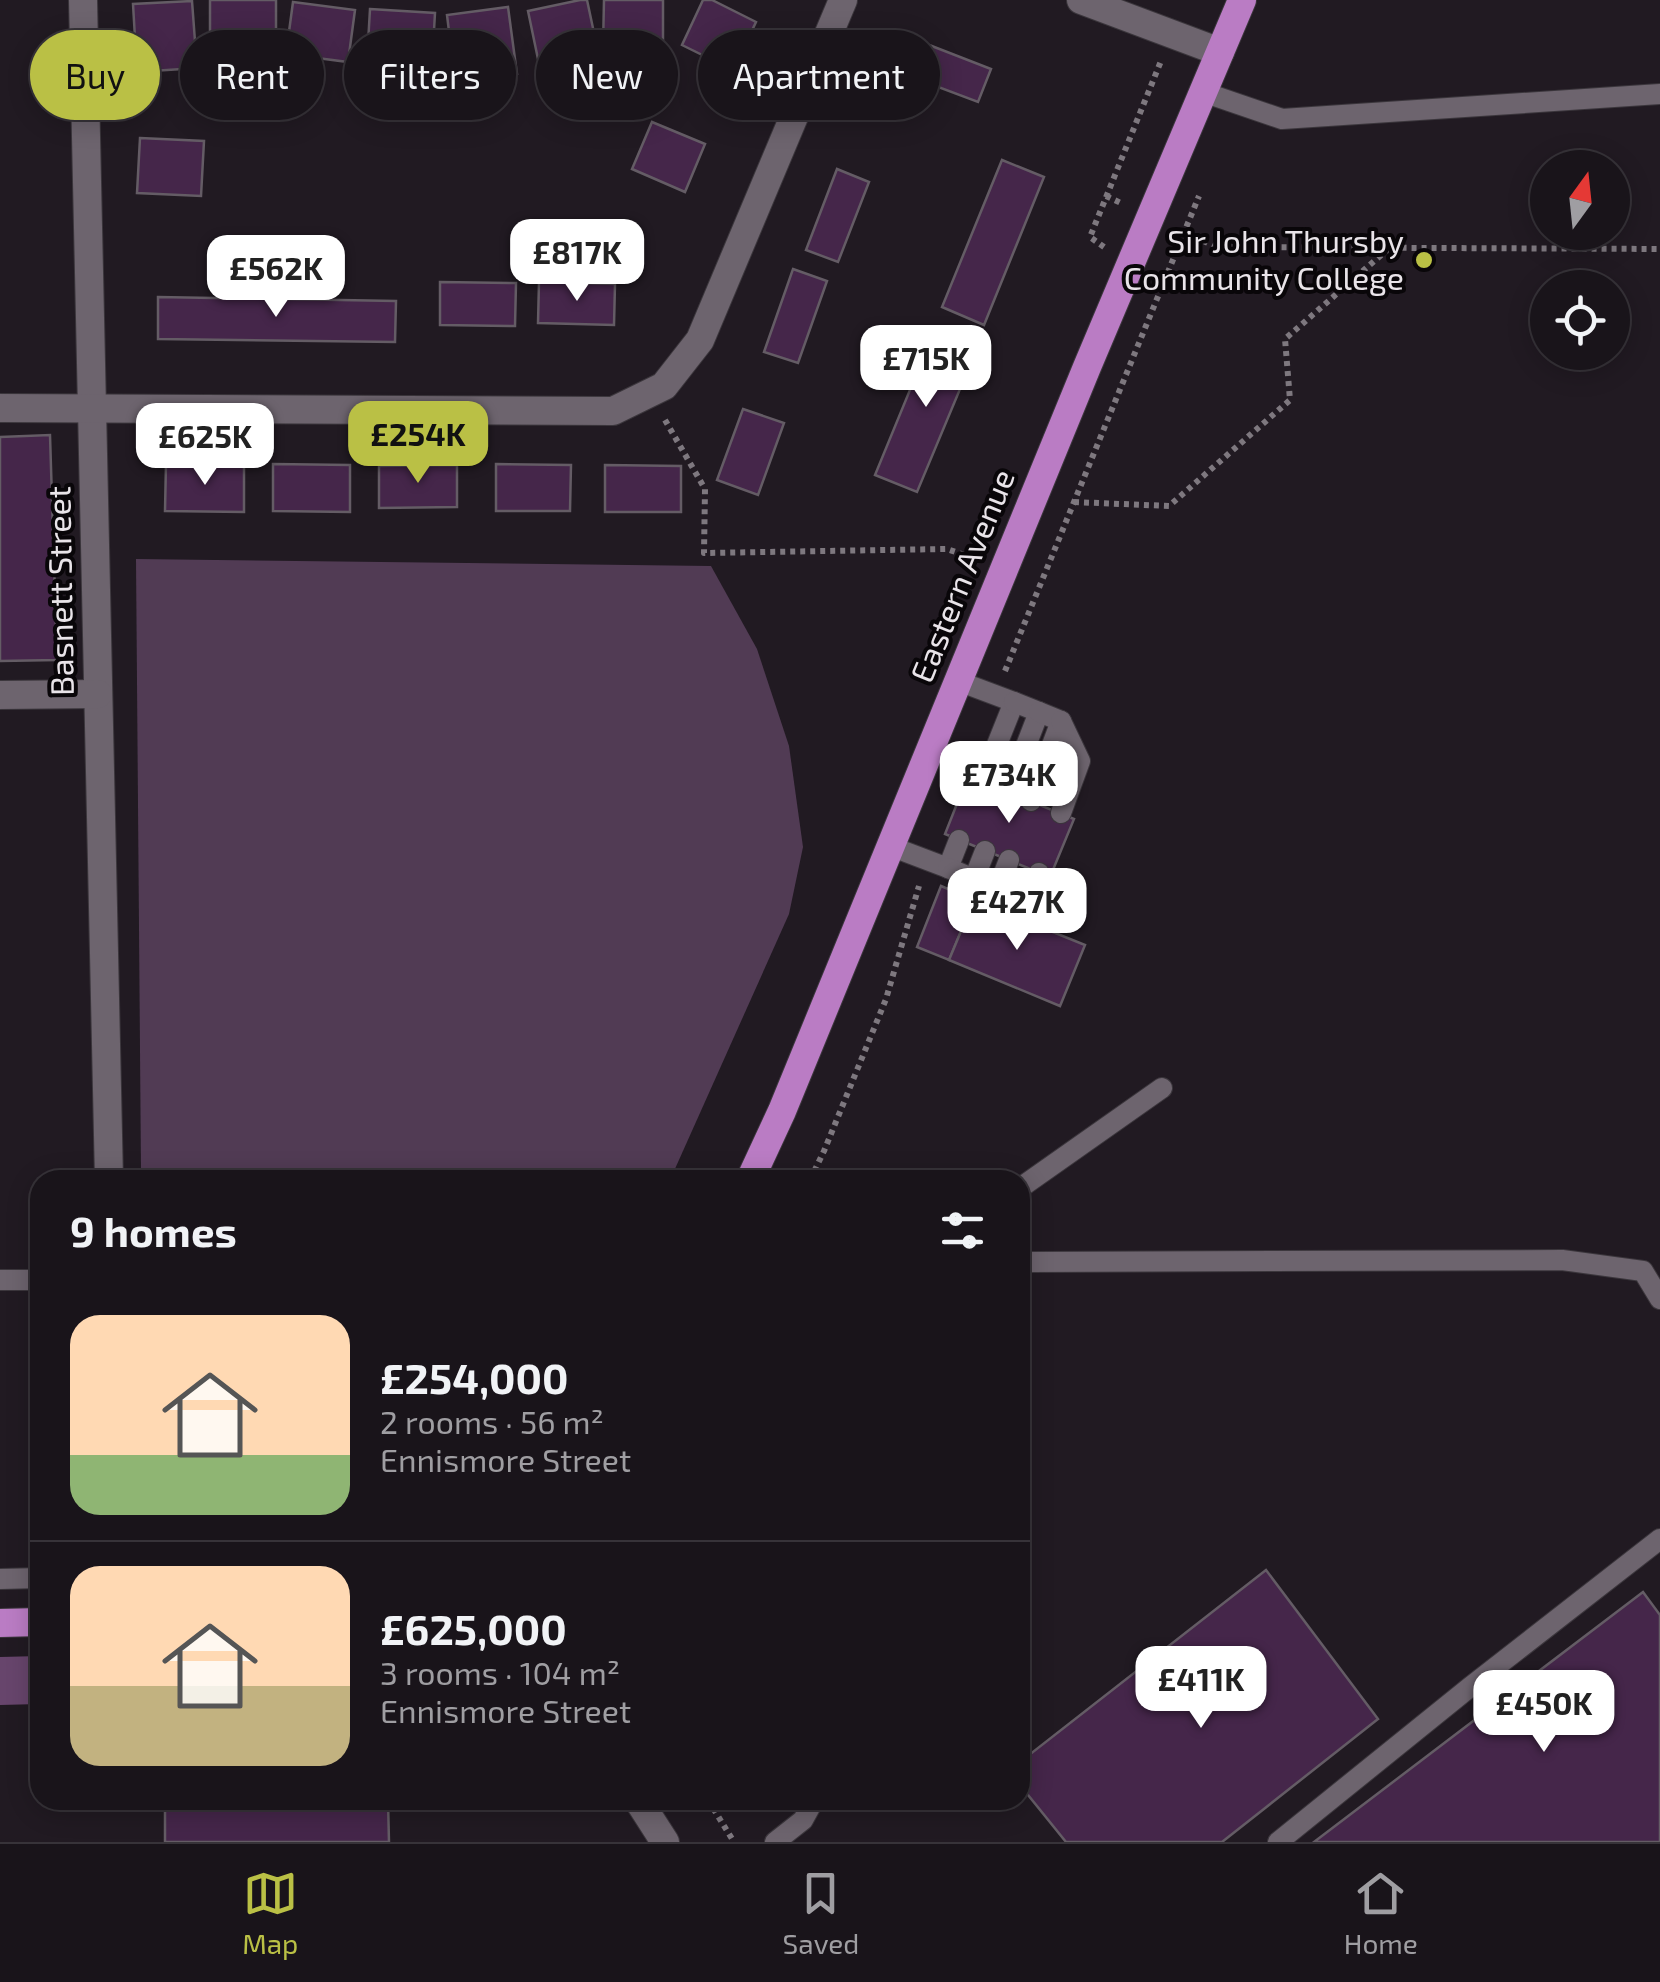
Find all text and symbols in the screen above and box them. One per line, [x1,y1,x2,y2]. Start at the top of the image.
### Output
chip: Buy [30,30,160,120]
chip: Rent [180,30,324,120]
chip: Filters [344,30,516,120]
chip: New [536,30,678,120]
chip: Apartment [698,30,940,120]
north arrow [1530,150,1630,250]
map controls [1530,150,1630,370]
pin: £817K [507,219,647,304]
place label: Sir John Thursby Community College [1124,221,1404,296]
text: £817K [532,232,622,270]
pin: £562K [206,235,346,320]
text: £562K [229,248,323,286]
marker: Sir John Thursby Community College [1413,249,1435,271]
button: locate [1530,270,1630,370]
pin: £715K [856,325,996,410]
text: £715K [882,338,970,376]
pin: £254K [348,401,488,486]
pin: £625K [135,403,275,488]
text: £254K [370,414,466,452]
text: £625K [158,416,252,454]
street label: Eastern Avenue [901,463,1021,687]
street label: Basnett Street [38,486,80,696]
pin: £734K [939,741,1079,826]
text: £734K [962,754,1056,792]
pin: £427K [947,868,1087,953]
text: £427K [970,881,1064,919]
icon: filters [935,1203,990,1258]
text: 9 homes [70,1205,237,1255]
text: £254,000 [380,1352,569,1402]
icon: home [150,1355,270,1475]
text: 2 rooms · 56 m² [380,1402,604,1440]
text: Ennismore Street [380,1440,631,1478]
text: £625,000 [380,1603,567,1653]
icon: home [150,1606,270,1726]
pin: £411K [1131,1646,1271,1731]
text: 3 rooms · 104 m² [380,1653,620,1691]
text: £411K [1157,1659,1245,1697]
pin: £450K [1474,1670,1614,1755]
text: £450K [1495,1683,1593,1721]
text: Ennismore Street [380,1691,631,1729]
tab: Map [242,1866,298,1960]
tab: Saved [783,1866,859,1960]
tab: Home [1344,1866,1418,1960]

